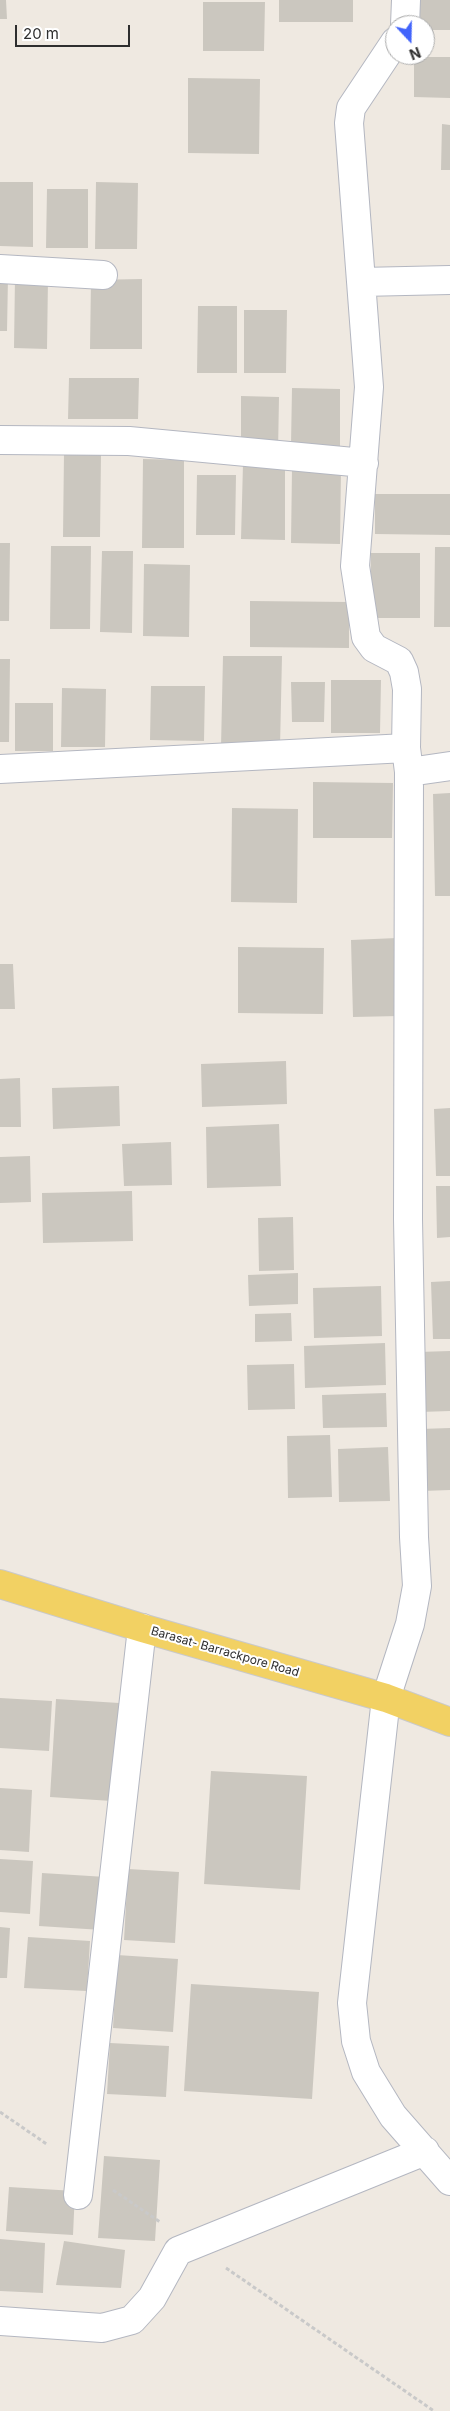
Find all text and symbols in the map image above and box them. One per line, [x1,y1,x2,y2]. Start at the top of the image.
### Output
scale bar [18,15,132,47]
north arrow [385,15,435,65]
text: 20 m [23,24,59,43]
text: N [407,44,423,63]
street label: Barasat- Barrackpore Road [149,1624,301,1680]

